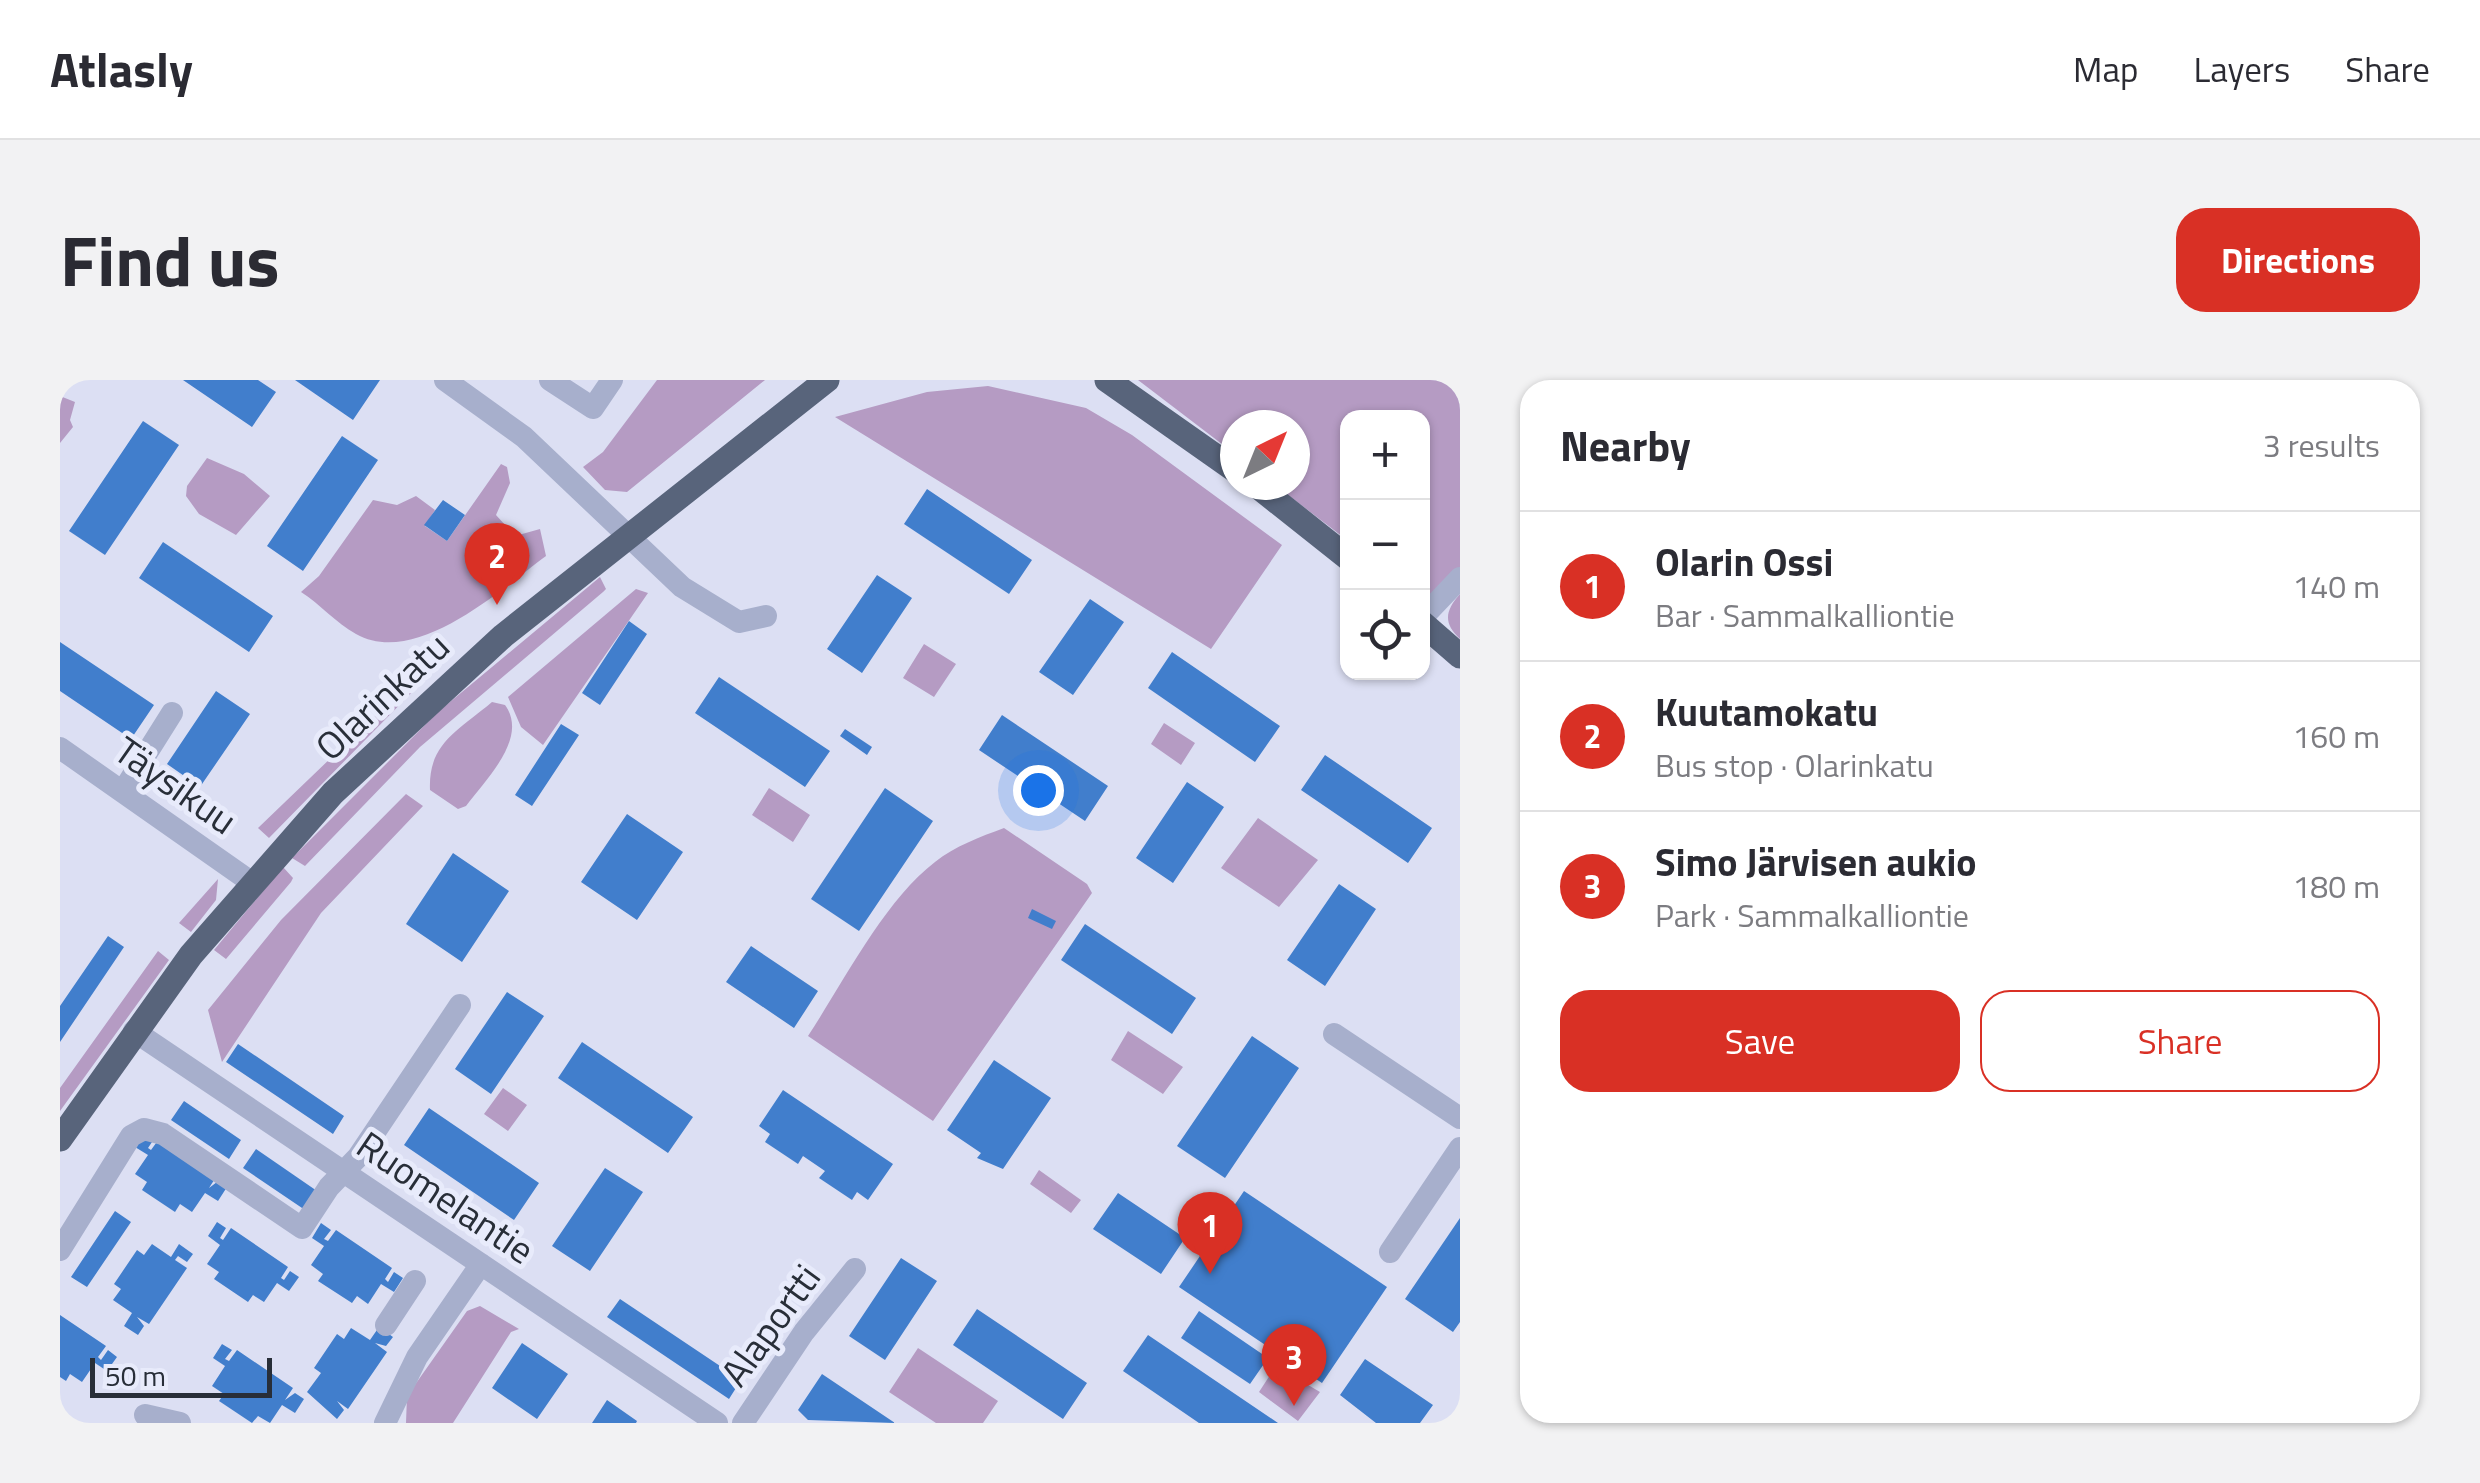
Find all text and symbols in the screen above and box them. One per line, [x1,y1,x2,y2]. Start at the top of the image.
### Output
text: Atlasly [50,33,193,106]
text: Map [2073,42,2138,96]
text: Layers [2193,42,2290,96]
text: Share [2345,42,2430,96]
text: Find us [60,207,280,313]
button: Directions [2176,208,2420,312]
north arrow [1220,410,1310,500]
map controls [1340,410,1430,680]
button: + [1340,410,1430,500]
text: Nearby [1560,413,1691,477]
text: 3 results [2263,421,2380,469]
button: − [1340,500,1430,590]
pin: 2 [464,522,530,605]
text: Olarin Ossi [1655,533,1833,591]
text: 1 [1584,562,1601,610]
text: 140 m [2292,562,2380,610]
button: locate [1340,590,1430,680]
text: Bar · Sammalkalliontie [1655,591,1955,639]
street label: Olarinkatu [302,618,462,774]
text: Kuutamokatu [1655,683,1878,741]
text: 2 [1584,712,1601,760]
text: 160 m [2292,712,2380,760]
street label: Täysikuu [103,722,249,848]
text: Bus stop · Olarinkatu [1655,741,1934,789]
your location [1013,765,1064,816]
text: Simo Järvisen aukio [1655,833,1976,891]
text: 3 [1584,862,1601,910]
text: 180 m [2292,862,2380,910]
text: Park · Sammalkalliontie [1655,891,1969,939]
button: Save [1560,990,1960,1092]
button: Share [1980,990,2380,1092]
street label: Ruomelantie [345,1116,547,1278]
pin: 1 [1178,1192,1242,1274]
street label: Alaportti [706,1252,834,1398]
pin: 3 [1262,1324,1326,1406]
scale bar [90,1353,272,1398]
text: 50 m [105,1354,166,1397]

